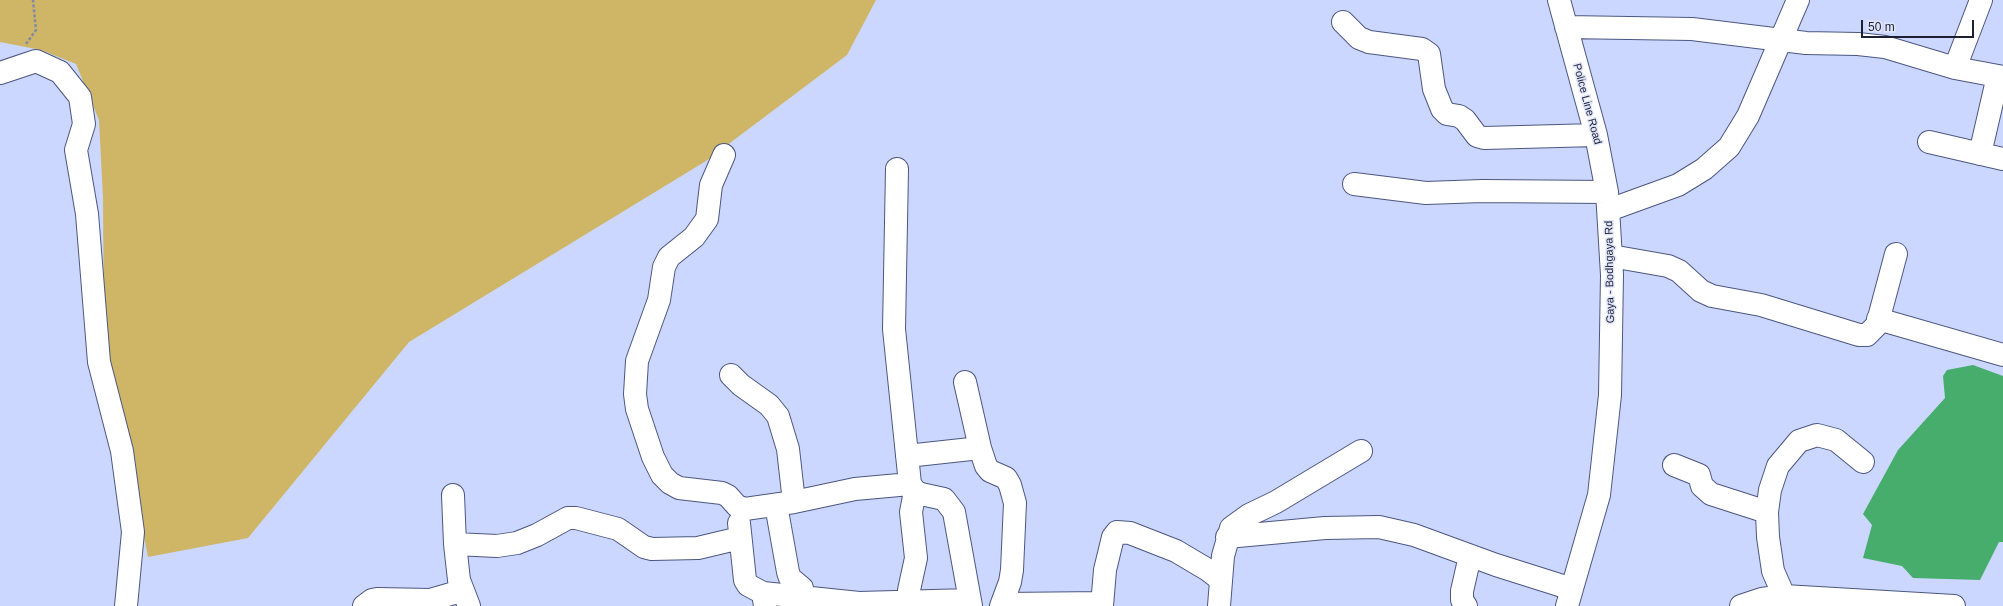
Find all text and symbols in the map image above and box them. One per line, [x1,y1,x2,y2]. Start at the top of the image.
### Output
scale bar [1863,12,1976,38]
text: 50 m [1868,20,1895,34]
street label: Police Line Road [1570,62,1604,146]
street label: Gaya - Bodhgaya Rd [1603,221,1617,323]

